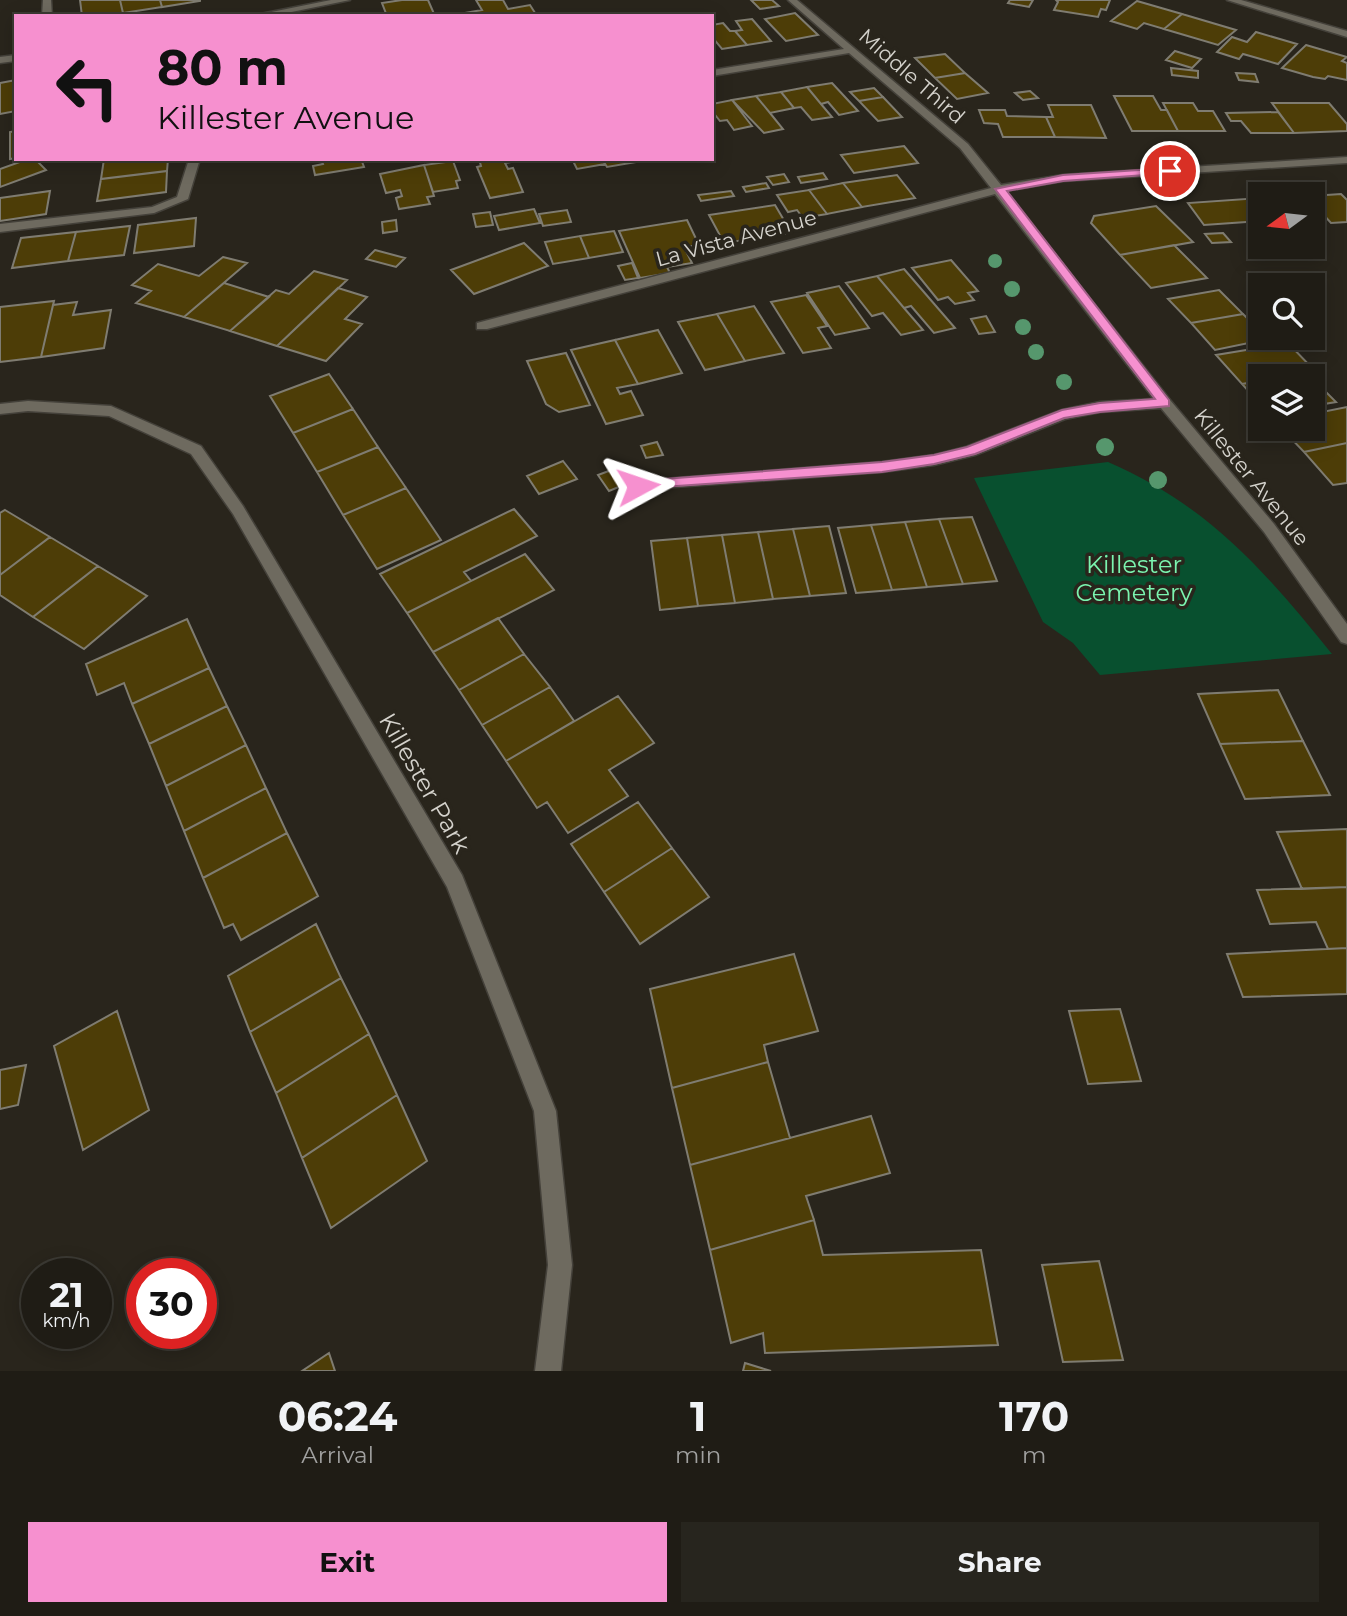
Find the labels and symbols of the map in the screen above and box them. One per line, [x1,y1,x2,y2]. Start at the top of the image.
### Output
street label: Middle Third [854,23,970,129]
pin [1140,141,1200,201]
north arrow [1248,182,1325,259]
street label: La Vista Avenue [653,204,819,272]
street label: Killester Avenue [1189,404,1315,550]
position arrow [601,449,675,523]
park label: Killester Cemetery [1075,550,1193,607]
street label: Killester Park [373,708,477,859]
speed limit sign: 30 [126,1258,217,1349]

